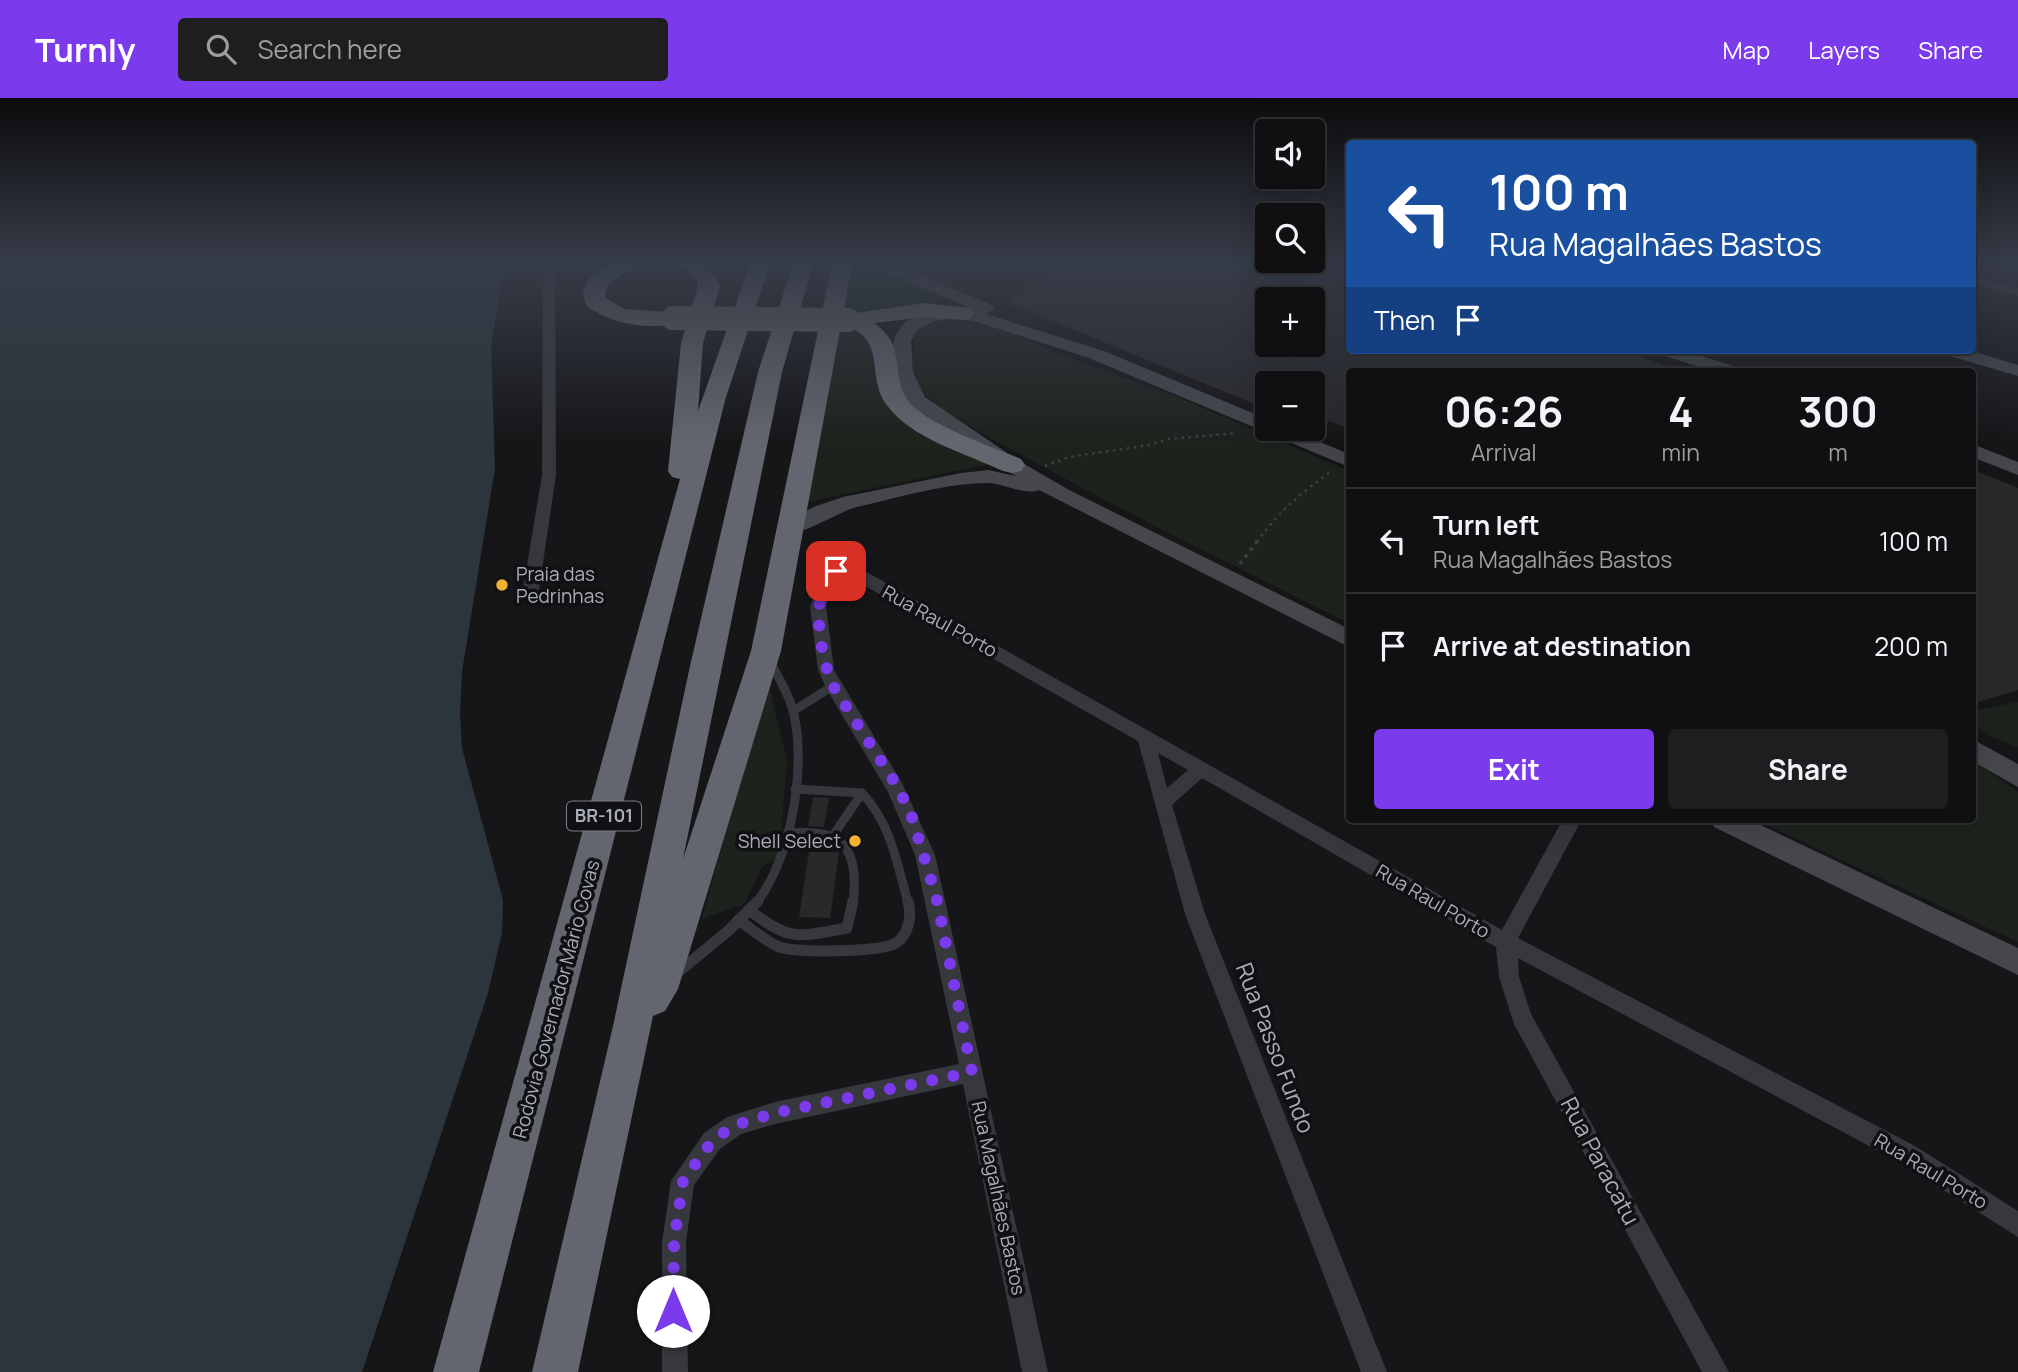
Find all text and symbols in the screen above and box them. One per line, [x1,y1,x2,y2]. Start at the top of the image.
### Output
search box [178,18,668,81]
text: Turnly [35,27,136,72]
icon: search [202,30,240,68]
text: Search here [258,31,402,67]
text: Map [1723,33,1770,66]
text: Layers [1808,33,1880,66]
text: Share [1918,33,1983,66]
map controls [1255,119,1325,441]
button: sound [1255,119,1325,189]
text: 100 m [1489,158,1629,225]
icon: left [1374,168,1465,259]
button: search [1255,203,1325,273]
text: Rua Magalhães Bastos [1489,222,1822,266]
button: + [1255,287,1325,357]
icon: arrive [1449,301,1487,339]
text: Then [1374,302,1435,338]
button: − [1255,371,1325,441]
text: 06:26 [1444,382,1563,440]
text: 4 [1668,382,1694,440]
text: 300 [1798,382,1878,440]
text: Arrival [1471,436,1537,468]
text: min [1662,436,1700,468]
text: m [1828,436,1848,468]
text: Turn left [1433,507,1540,543]
icon: left [1374,522,1412,560]
text: 100 m [1879,523,1948,559]
pin [806,541,866,601]
text: Rua Magalhães Bastos [1433,543,1672,575]
icon: arrive [817,552,855,590]
place label: Praia das Pedrinhas [516,561,604,609]
marker: Praia das Pedrinhas [494,577,510,593]
street label: Rua Raul Porto [878,579,1002,663]
icon: arrive [1374,627,1412,665]
text: Arrive at destination [1433,628,1691,664]
text: 200 m [1874,628,1948,664]
button: Exit [1374,729,1654,809]
button: Share [1668,729,1948,809]
road number: BR-101 [567,802,641,830]
place label: Shell Select [738,828,841,854]
marker: Shell Select [847,833,863,849]
street label: Rodovia Governador Mário Covas [506,857,606,1141]
street label: Rua Raul Porto [1371,858,1495,944]
street label: Rua Passo Fundo [1229,958,1323,1137]
street label: Rua Paracatu [1554,1091,1648,1230]
street label: Rua Magalhães Bastos [966,1099,1032,1297]
street label: Rua Raul Porto [1870,1127,1992,1215]
position arrow [636,1274,710,1348]

